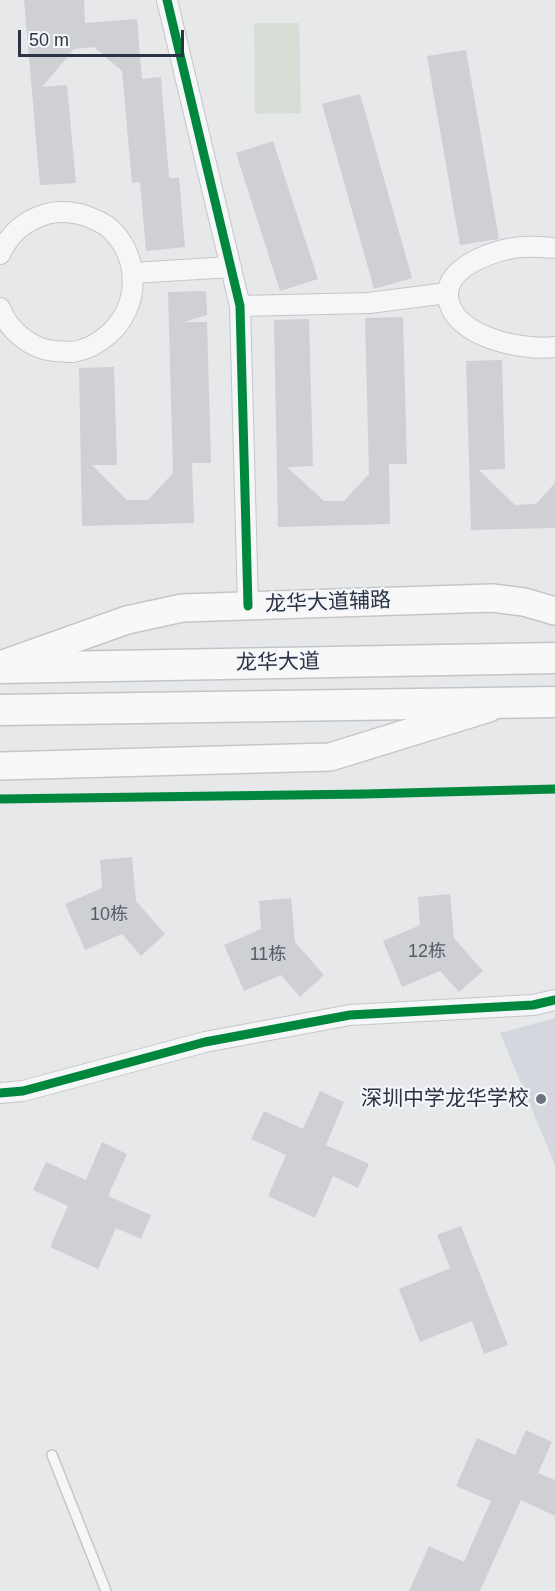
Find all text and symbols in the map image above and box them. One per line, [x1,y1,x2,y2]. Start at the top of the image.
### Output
scale bar [21,18,188,56]
text: 50 m [29,30,69,50]
street label: 龙华大道辅路 [265,588,391,618]
street label: 龙华大道 [236,650,320,676]
house number: 10栋 [90,904,128,926]
house number: 12栋 [408,941,446,963]
house number: 11栋 [250,944,286,966]
place label: 深圳中学龙华学校 [361,1086,529,1112]
marker: 深圳中学龙华学校 [534,1092,548,1106]

